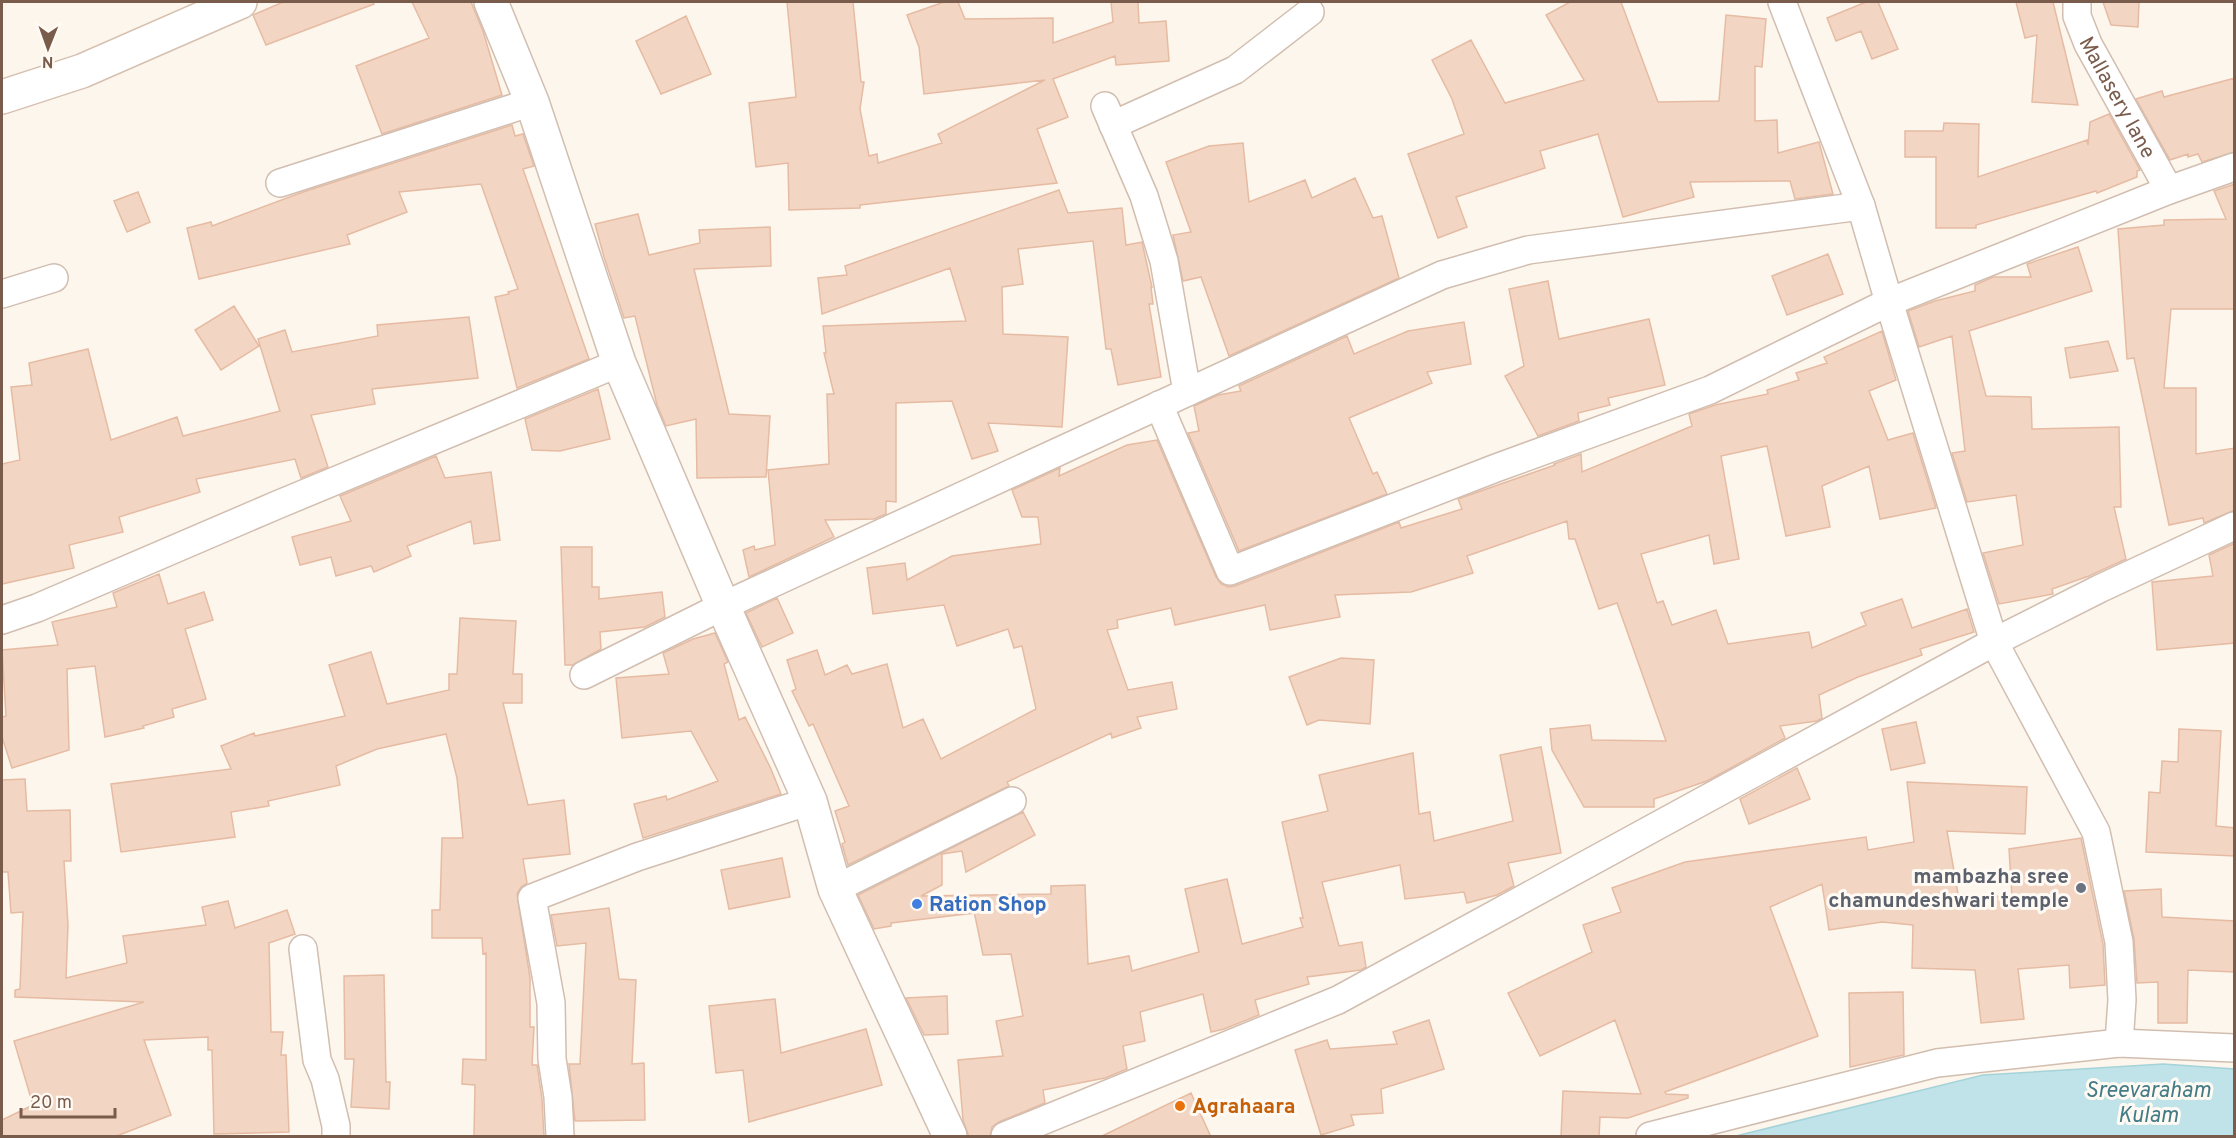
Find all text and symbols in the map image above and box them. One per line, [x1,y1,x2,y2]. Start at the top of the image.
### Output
north arrow [18,18,78,78]
street label: Mallasery lane [2072,32,2161,164]
text: N [42,51,54,71]
place label: mambazha sree chamundeshwari temple [1828,864,2069,915]
marker: mambazha sree chamundeshwari temple [2074,881,2088,895]
place label: Ration Shop [929,892,1047,919]
marker: Ration Shop [910,897,924,911]
water label: Sreevaraham Kulam [2085,1078,2211,1130]
scale bar [21,1081,116,1119]
text: 20 m [30,1092,72,1115]
place label: Agrahaara [1192,1094,1295,1121]
marker: Agrahaara [1173,1099,1187,1113]

